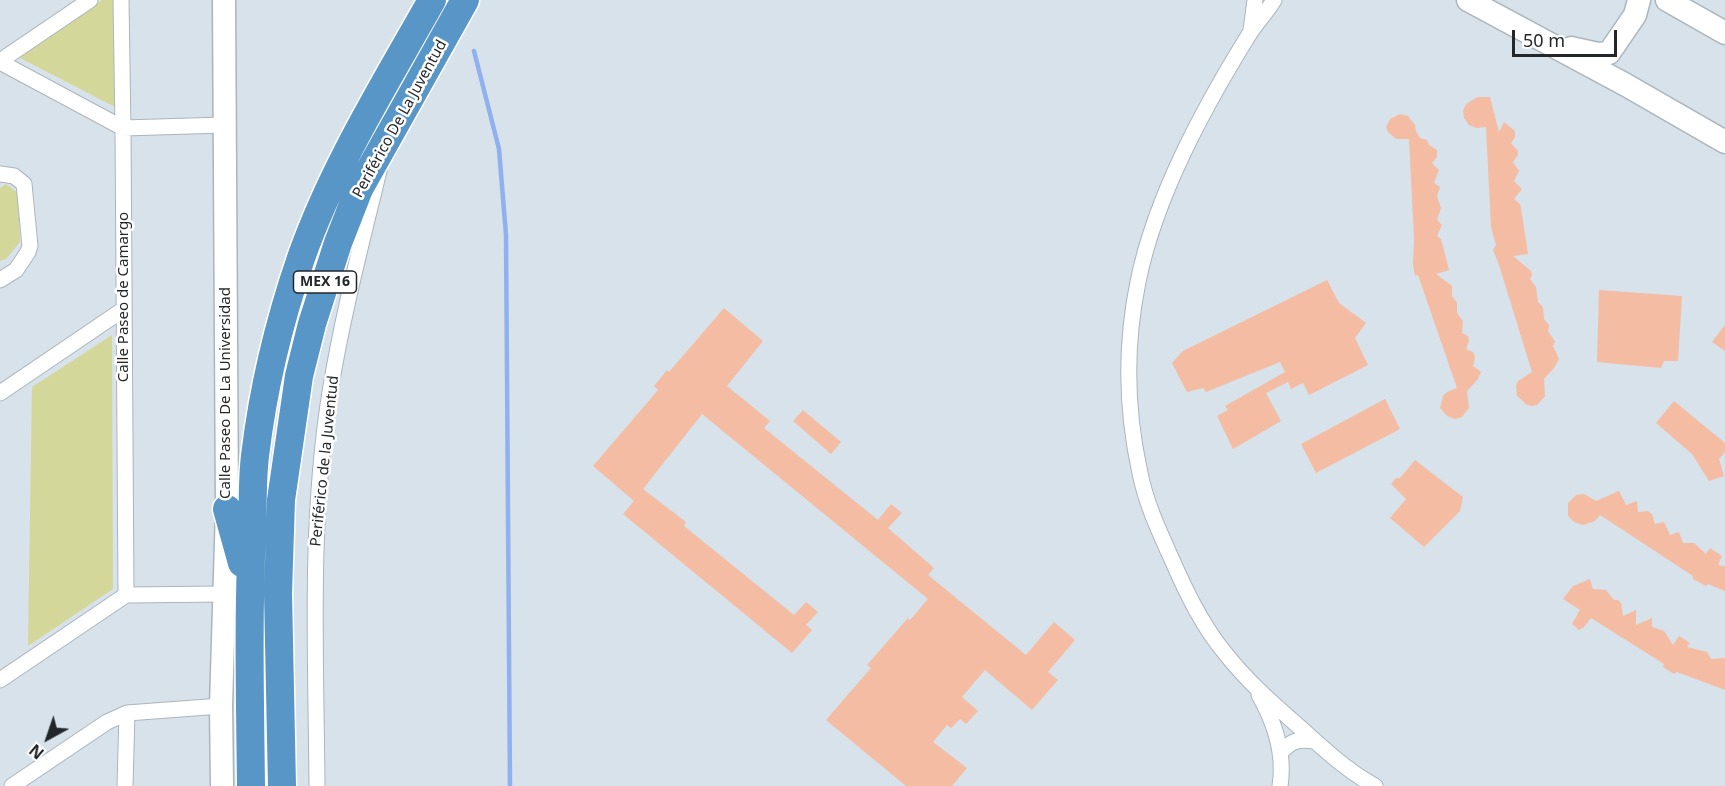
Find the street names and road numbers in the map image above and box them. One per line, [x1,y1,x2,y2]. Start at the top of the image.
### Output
street label: Periférico De La Juventud [349,37,451,201]
street label: Calle Paseo de Camargo [115,212,133,382]
road number: MEX 16 [294,271,356,293]
street label: Calle Paseo De La Universidad [217,287,235,499]
street label: Periférico de la Juventud [307,375,343,547]

